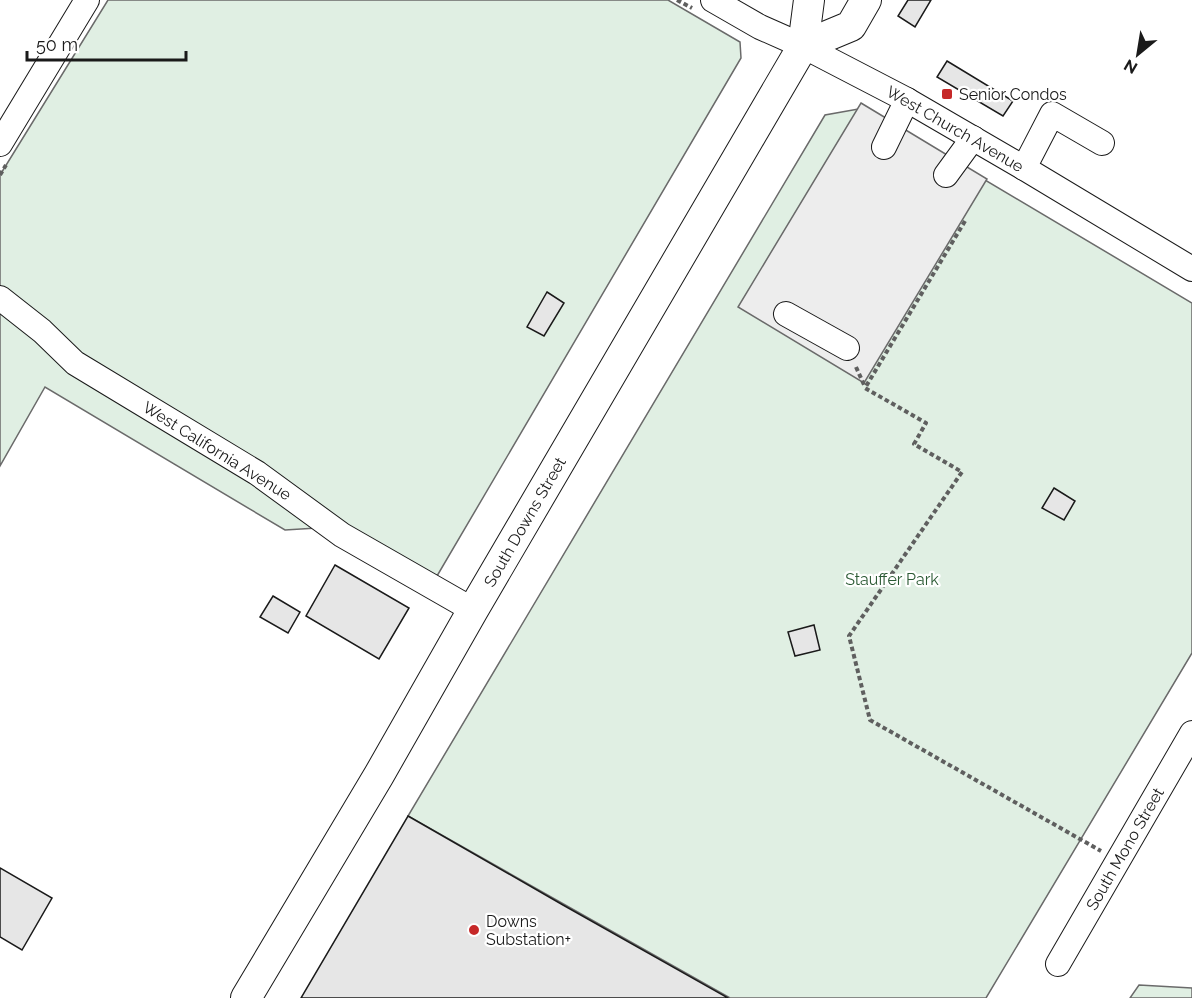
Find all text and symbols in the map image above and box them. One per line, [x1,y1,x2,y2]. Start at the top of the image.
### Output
scale bar [27,24,186,62]
north arrow [1108,24,1168,84]
text: 50 m [36,34,78,55]
text: N [1121,55,1141,78]
street label: West Church Avenue [883,82,1027,176]
place label: Senior Condos [959,85,1067,104]
marker: Senior Condos [940,87,954,101]
street label: West California Avenue [139,398,295,504]
street label: South Downs Street [480,453,570,590]
park label: Stauffer Park [845,570,939,589]
street label: South Mono Street [1082,784,1168,914]
place label: Downs Substation+ [486,912,571,949]
marker: Downs Substation+ [467,923,481,937]

